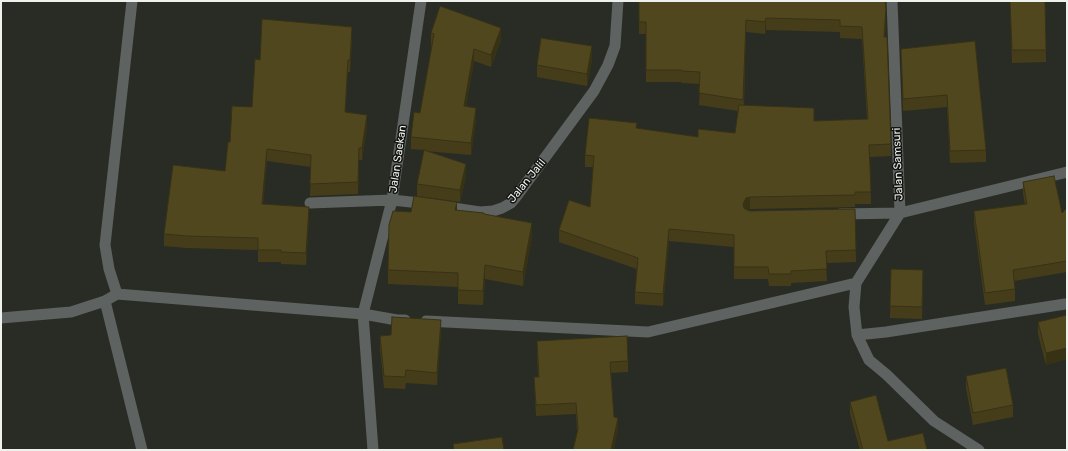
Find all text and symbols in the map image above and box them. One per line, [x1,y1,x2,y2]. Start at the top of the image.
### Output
street label: Jalan Saekan [387,124,409,194]
street label: Jalan Samsuri [890,127,906,201]
street label: Jalan Jalil [505,157,549,205]

